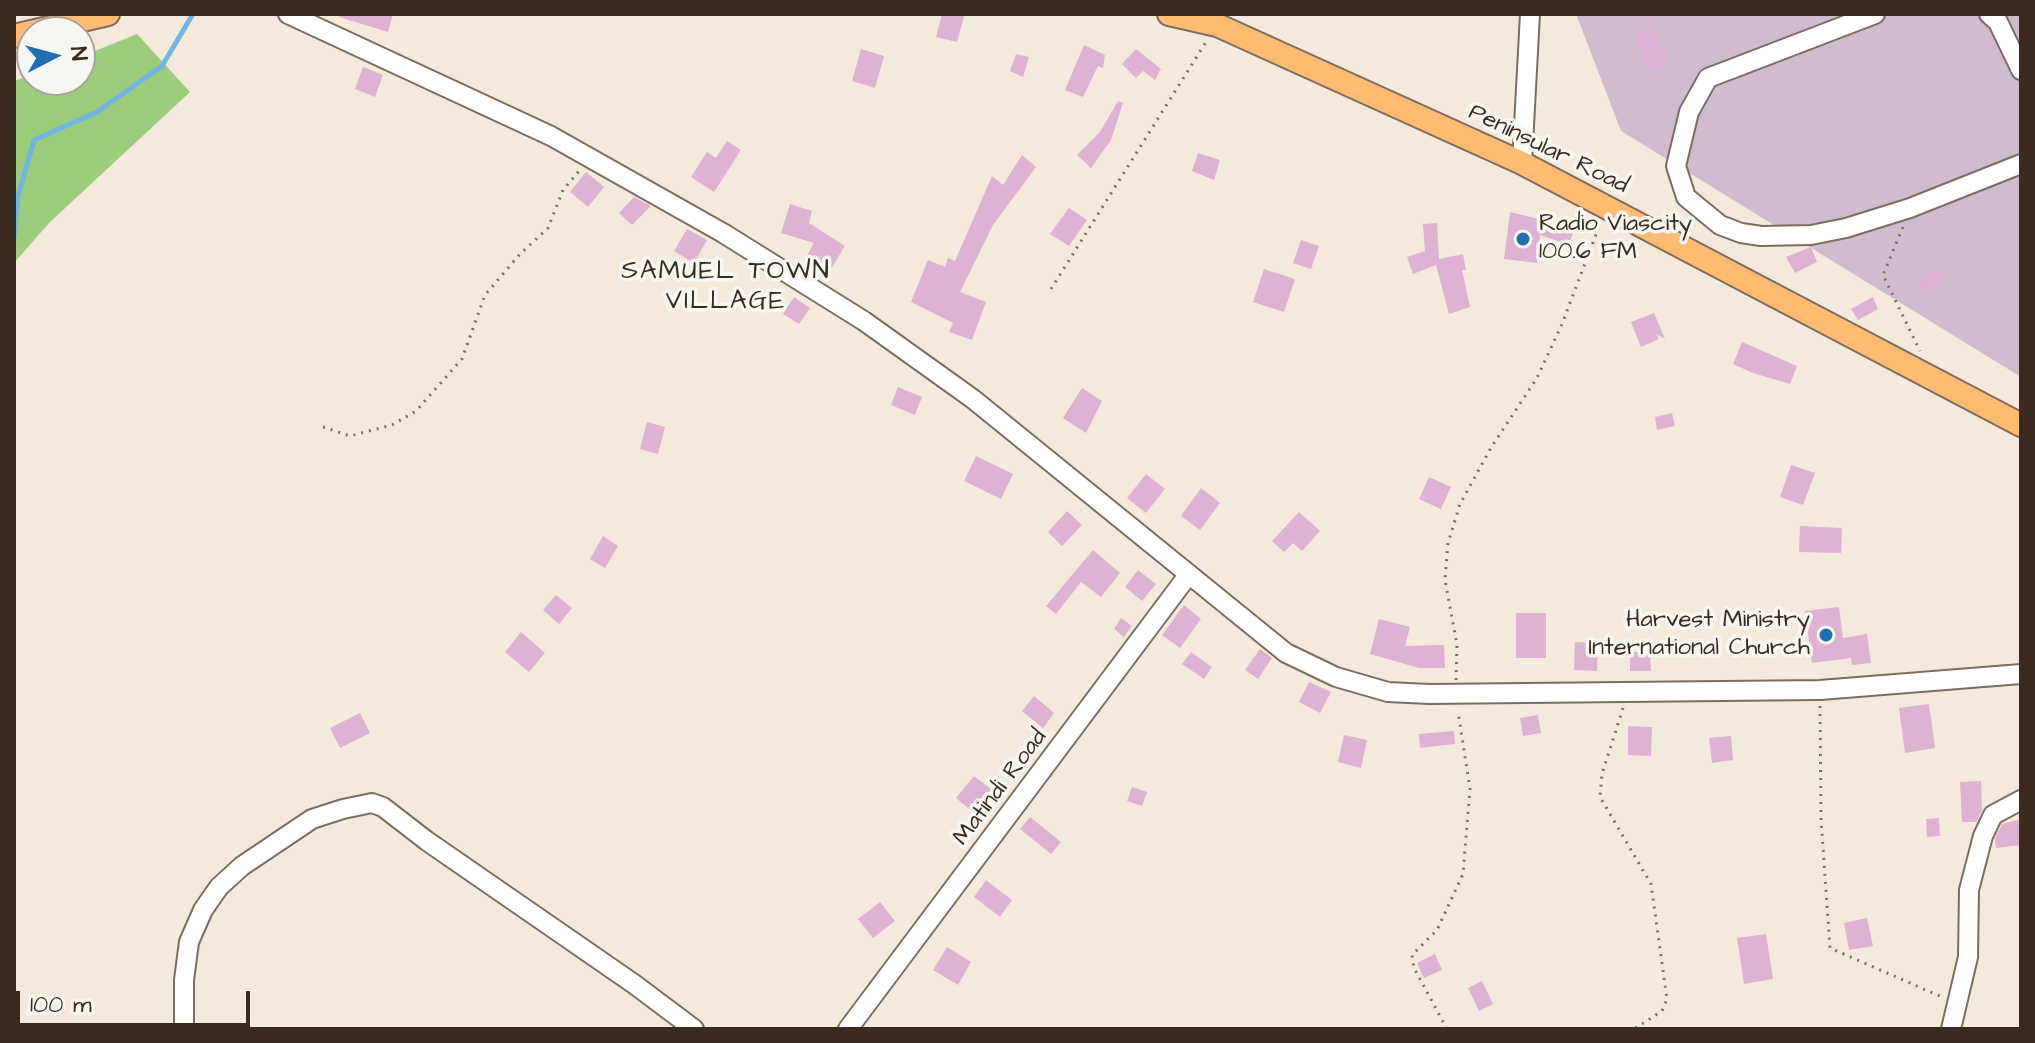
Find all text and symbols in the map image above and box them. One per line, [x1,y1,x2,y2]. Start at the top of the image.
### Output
north arrow [16,16,96,96]
text: N [62,45,95,62]
street label: Peninsular Road [1463,99,1633,201]
place label: Radio Viascity 100.6 FM [1539,211,1692,267]
marker: Radio Viascity 100.6 FM [1514,230,1532,248]
district label: SAMUEL TOWN VILLAGE [621,257,831,318]
place label: Harvest Ministry International Church [1588,607,1810,663]
marker: Harvest Ministry International Church [1817,626,1835,644]
street label: Matindi Road [948,724,1054,852]
scale bar [20,975,254,1025]
text: 100 m [30,988,92,1022]

